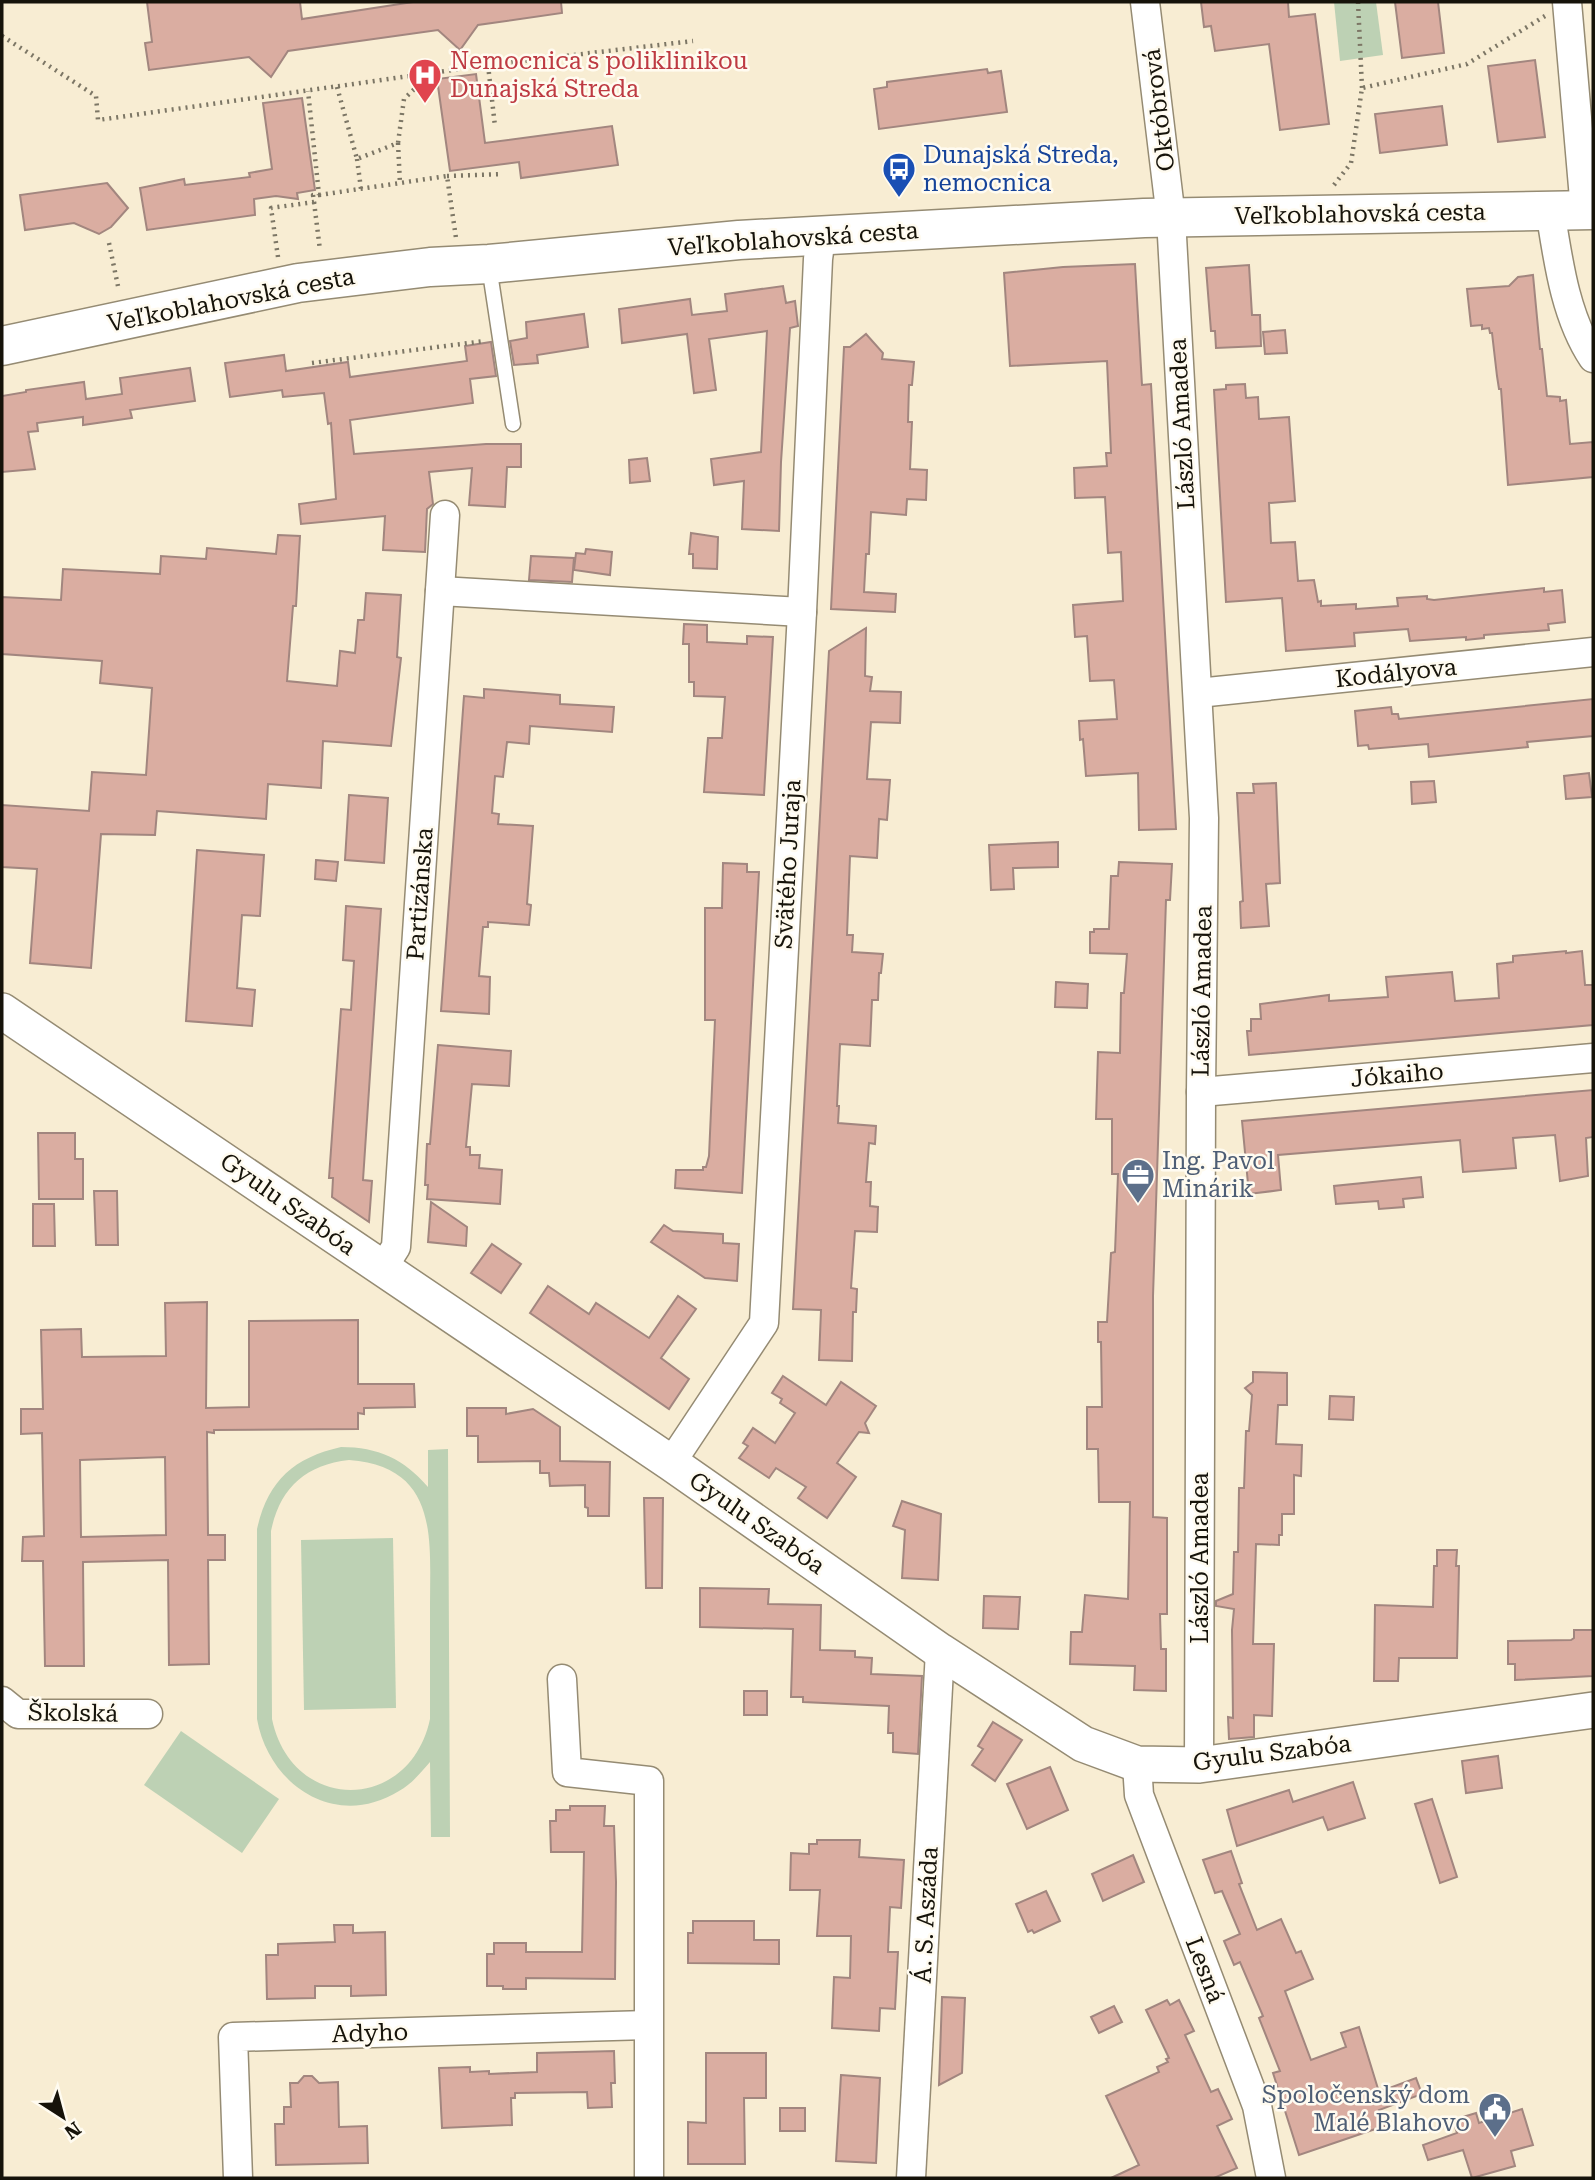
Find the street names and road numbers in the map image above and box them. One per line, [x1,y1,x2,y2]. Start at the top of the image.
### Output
street label: Októbrová [1138,47,1180,173]
street label: Veľkoblahovská cesta [1234,198,1486,230]
street label: Veľkoblahovská cesta [667,216,919,262]
street label: Veľkoblahovská cesta [105,262,357,338]
street label: László Amadea [1164,338,1200,510]
street label: Kodályova [1334,653,1458,693]
street label: Svätého Juraja [770,779,806,949]
street label: Partizánska [401,827,439,961]
street label: László Amadea [1187,905,1217,1077]
street label: Jókaiho [1349,1057,1445,1093]
street label: Gyulu Szabóa [215,1147,361,1261]
street label: Gyulu Szabóa [684,1466,830,1580]
street label: László Amadea [1186,1472,1214,1644]
street label: Školská [28,1697,118,1728]
street label: Gyulu Szabóa [1191,1729,1353,1777]
street label: Á. S. Aszáda [907,1846,944,1984]
street label: Lesná [1180,1933,1230,2007]
street label: Adyho [331,2018,409,2048]

